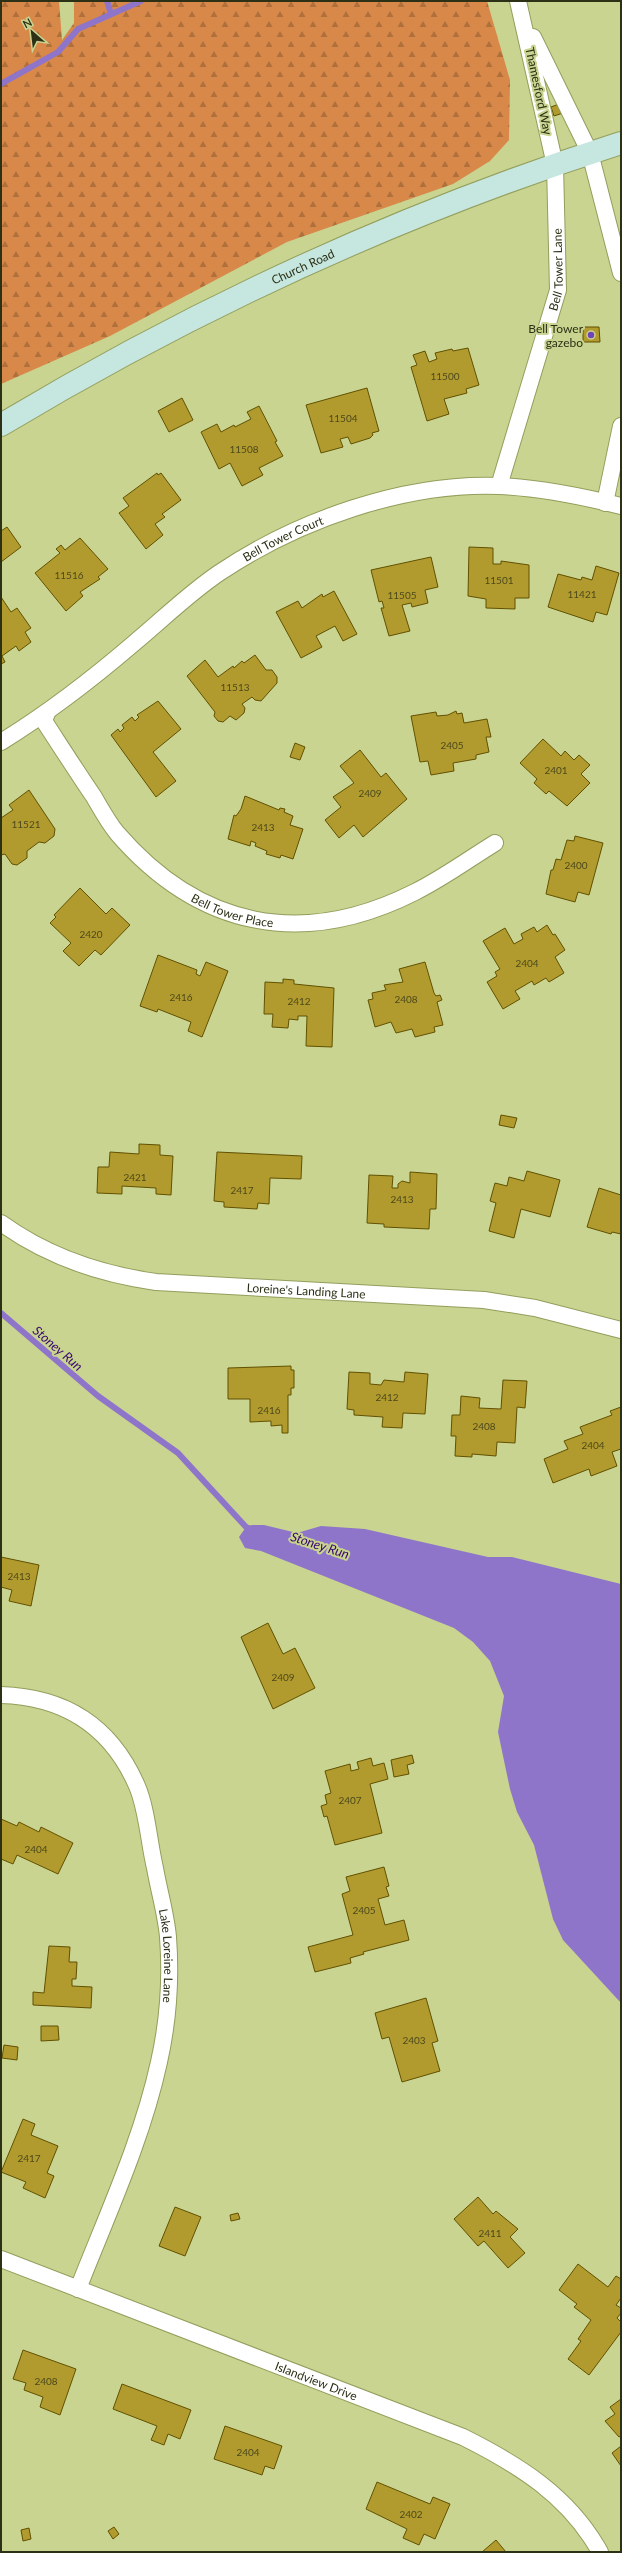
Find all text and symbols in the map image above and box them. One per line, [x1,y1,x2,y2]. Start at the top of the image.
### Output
north arrow [12,12,52,52]
text: N [20,15,34,30]
street label: Thamesford Way [522,46,556,137]
street label: Bell Tower Lane [545,228,566,312]
street label: Church Road [269,245,336,287]
place label: Bell Tower gazebo [528,321,584,350]
marker: Bell Tower gazebo [586,330,596,340]
house number: 11500 [430,370,460,382]
house number: 11504 [328,412,358,424]
house number: 11508 [229,443,259,455]
street label: Bell Tower Court [240,512,326,564]
house number: 11516 [54,569,84,581]
house number: 11501 [484,574,514,586]
house number: 11421 [567,588,597,600]
house number: 11505 [387,589,417,601]
house number: 11513 [220,681,250,693]
house number: 2405 [440,739,464,751]
house number: 2401 [544,764,568,776]
house number: 2409 [358,787,382,799]
house number: 11521 [11,818,41,830]
house number: 2413 [251,821,275,833]
house number: 2400 [564,859,588,871]
street label: Bell Tower Place [189,890,274,930]
house number: 2420 [79,928,103,940]
house number: 2404 [515,957,539,969]
house number: 2416 [169,991,193,1003]
house number: 2408 [394,993,418,1005]
house number: 2412 [287,995,311,1007]
house number: 2421 [123,1171,147,1183]
house number: 2417 [230,1184,254,1196]
house number: 2413 [390,1193,414,1205]
street label: Loreine's Landing Lane [246,1279,366,1301]
water label: Stoney Run [30,1322,86,1374]
house number: 2412 [375,1391,399,1403]
house number: 2416 [257,1404,281,1416]
house number: 2408 [472,1420,496,1432]
house number: 2404 [581,1439,605,1451]
water label: Stoney Run [289,1528,351,1562]
house number: 2413 [7,1570,31,1582]
house number: 2409 [271,1671,295,1683]
house number: 2407 [338,1794,362,1806]
house number: 2404 [24,1843,48,1855]
house number: 2405 [352,1904,376,1916]
street label: Lake Loreine Lane [156,1907,177,2003]
house number: 2403 [402,2034,426,2046]
house number: 2417 [17,2152,41,2164]
house number: 2411 [478,2227,502,2239]
street label: Islandview Drive [273,2358,360,2403]
house number: 2408 [34,2375,58,2387]
house number: 2404 [236,2446,260,2458]
house number: 2402 [399,2508,423,2520]

